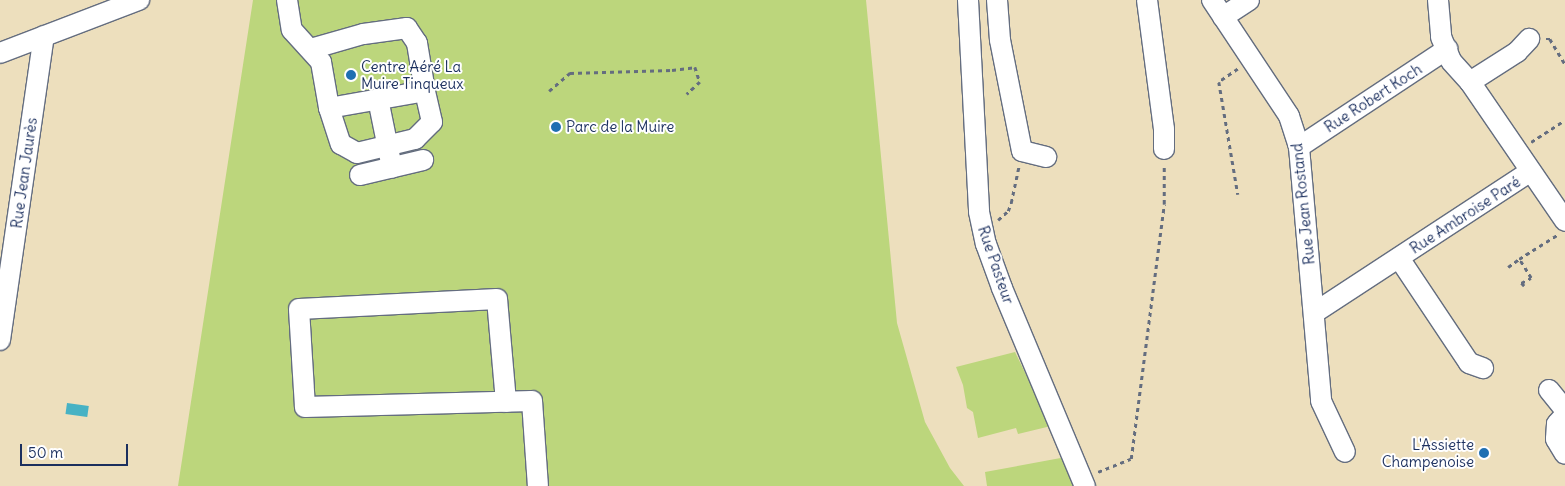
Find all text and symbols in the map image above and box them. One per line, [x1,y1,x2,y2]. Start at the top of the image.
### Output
place label: Centre Aéré La Muire Tinqueux [361,57,464,92]
street label: Rue Robert Koch [1321,60,1425,136]
marker: Centre Aéré La Muire Tinqueux [345,69,357,81]
street label: Rue Jean Jaurès [7,116,41,230]
place label: Parc de la Muire [566,118,674,136]
marker: Parc de la Muire [550,121,562,133]
street label: Rue Jean Rostand [1288,142,1318,266]
street label: Rue Ambroise Paré [1406,173,1524,257]
street label: Rue Pasteur [974,223,1018,307]
scale bar [22,434,130,466]
place label: L'Assiette Champenoise [1382,435,1474,470]
text: 50 m [28,443,63,462]
marker: L'Assiette Champenoise [1478,447,1490,459]

